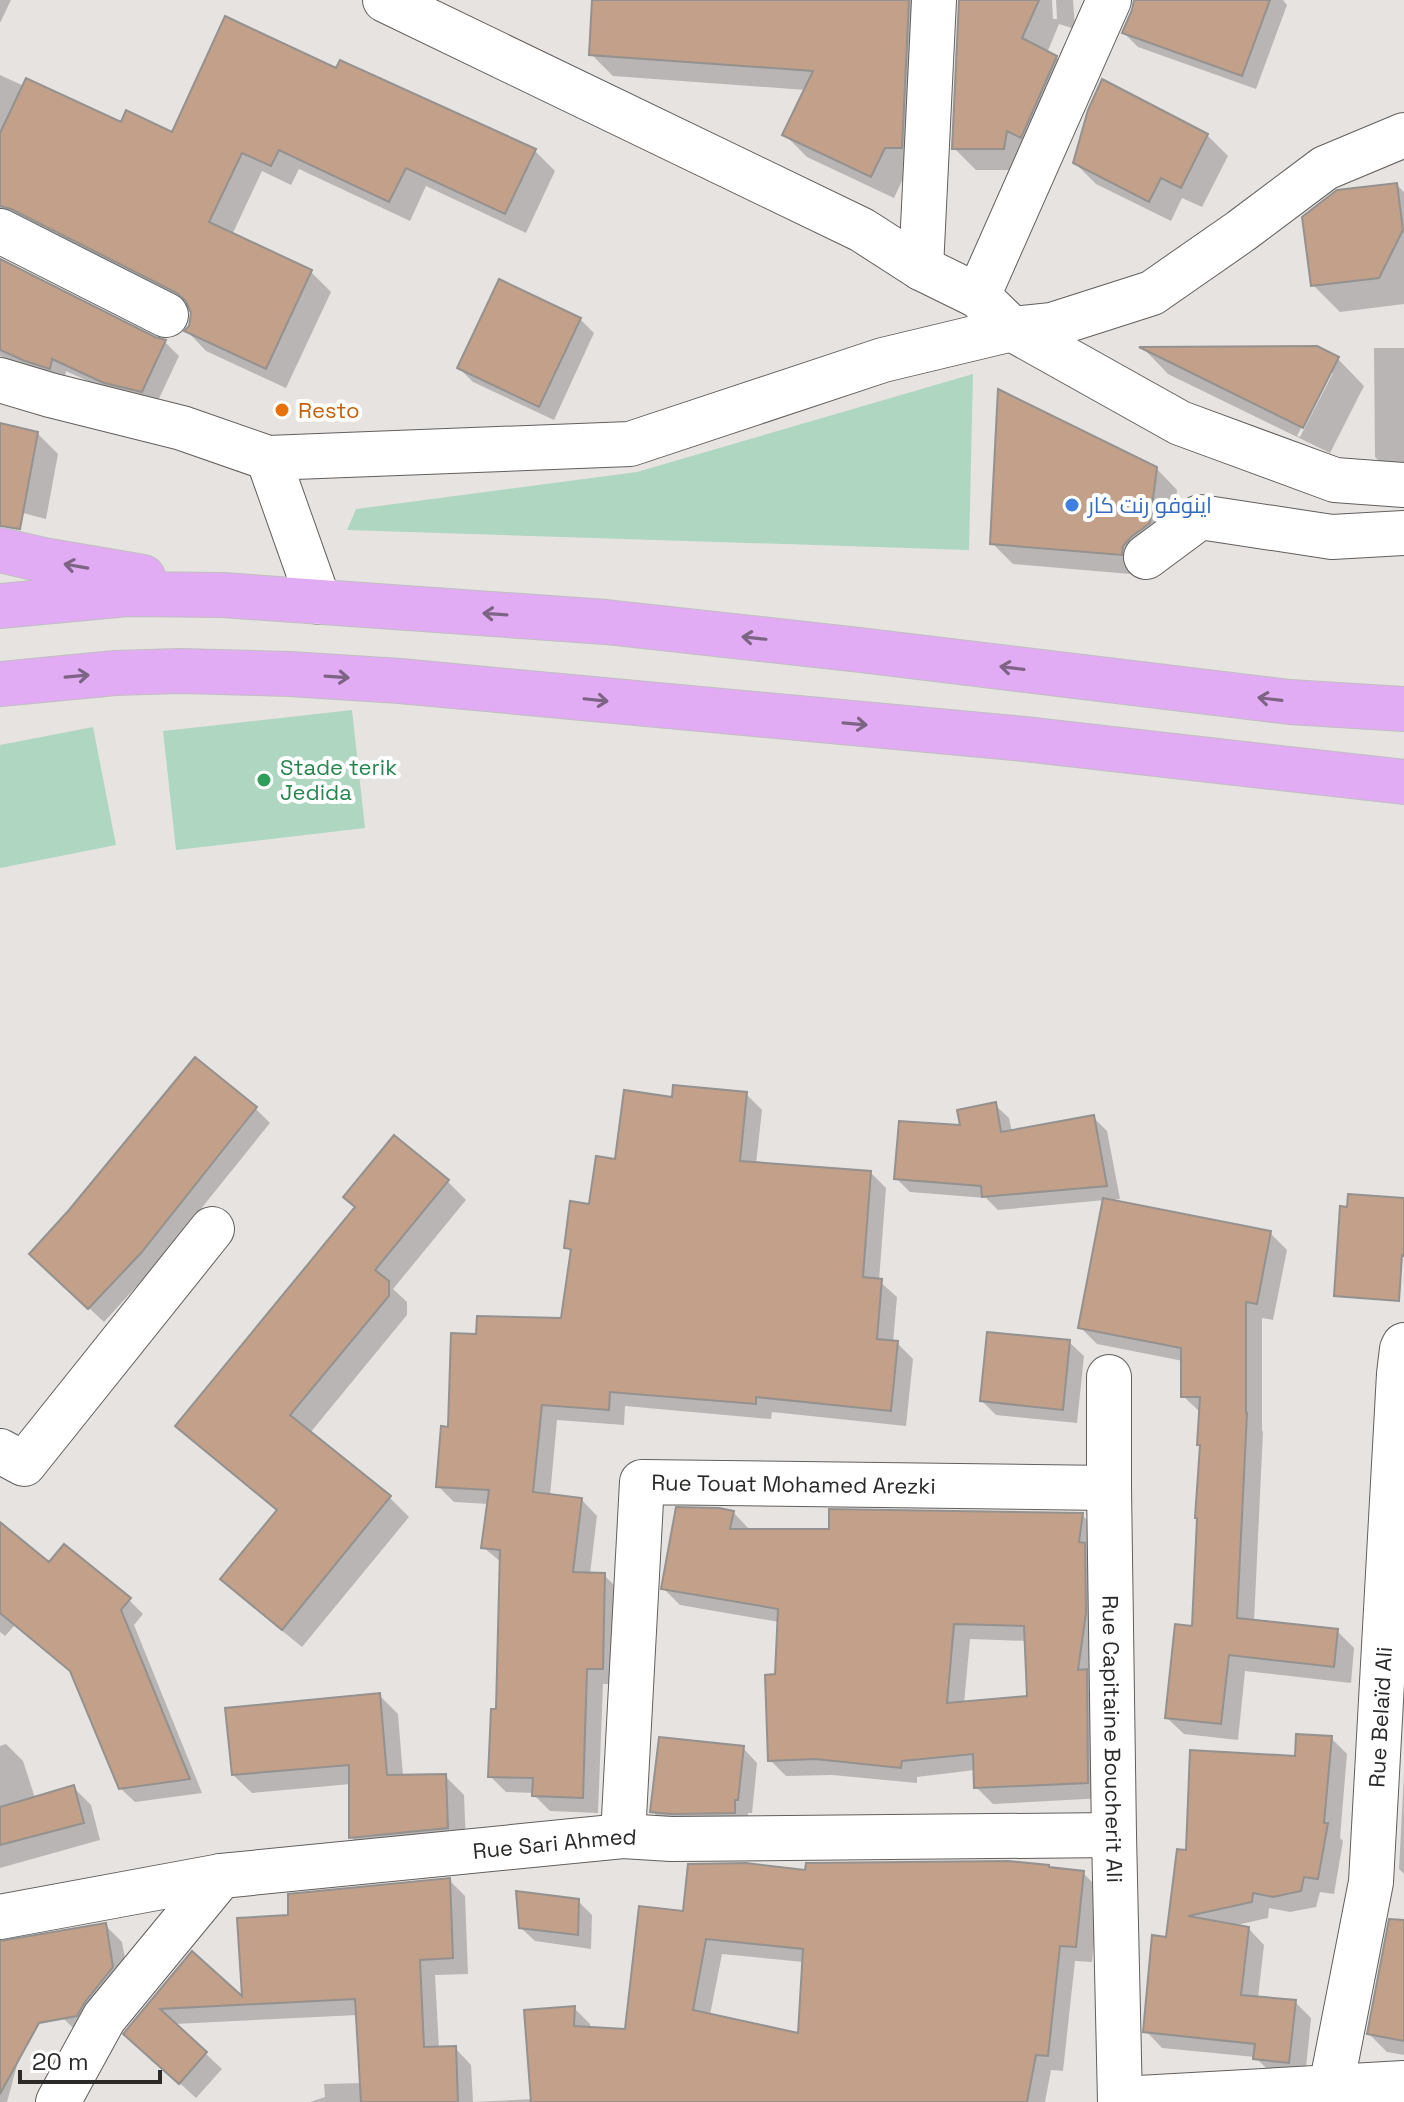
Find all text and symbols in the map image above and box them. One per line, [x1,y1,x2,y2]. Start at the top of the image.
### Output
place label: Resto [298,396,360,424]
marker: Resto [273,401,291,419]
place label: اينوفو رنت كار [1086,491,1212,519]
marker: اينوفو رنت كار [1063,496,1081,514]
one-way arrow [64,558,89,573]
one-way arrow [482,606,509,621]
one-way arrow [741,631,768,646]
one-way arrow [999,661,1026,676]
one-way arrow [64,668,90,683]
one-way arrow [323,670,350,685]
one-way arrow [1257,692,1284,707]
one-way arrow [582,693,609,708]
one-way arrow [841,717,868,732]
place label: Stade terik Jedida [280,753,397,806]
marker: Stade terik Jedida [255,771,273,789]
street label: Rue Touat Mohamed Arezki [651,1468,936,1500]
street label: Rue Capitaine Boucherit Ali [1097,1595,1129,1883]
street label: Rue Belaïd Ali [1362,1646,1398,1788]
street label: Rue Sari Ahmed [471,1822,637,1865]
scale bar [20,2034,160,2084]
text: 20 m [32,2046,89,2077]

